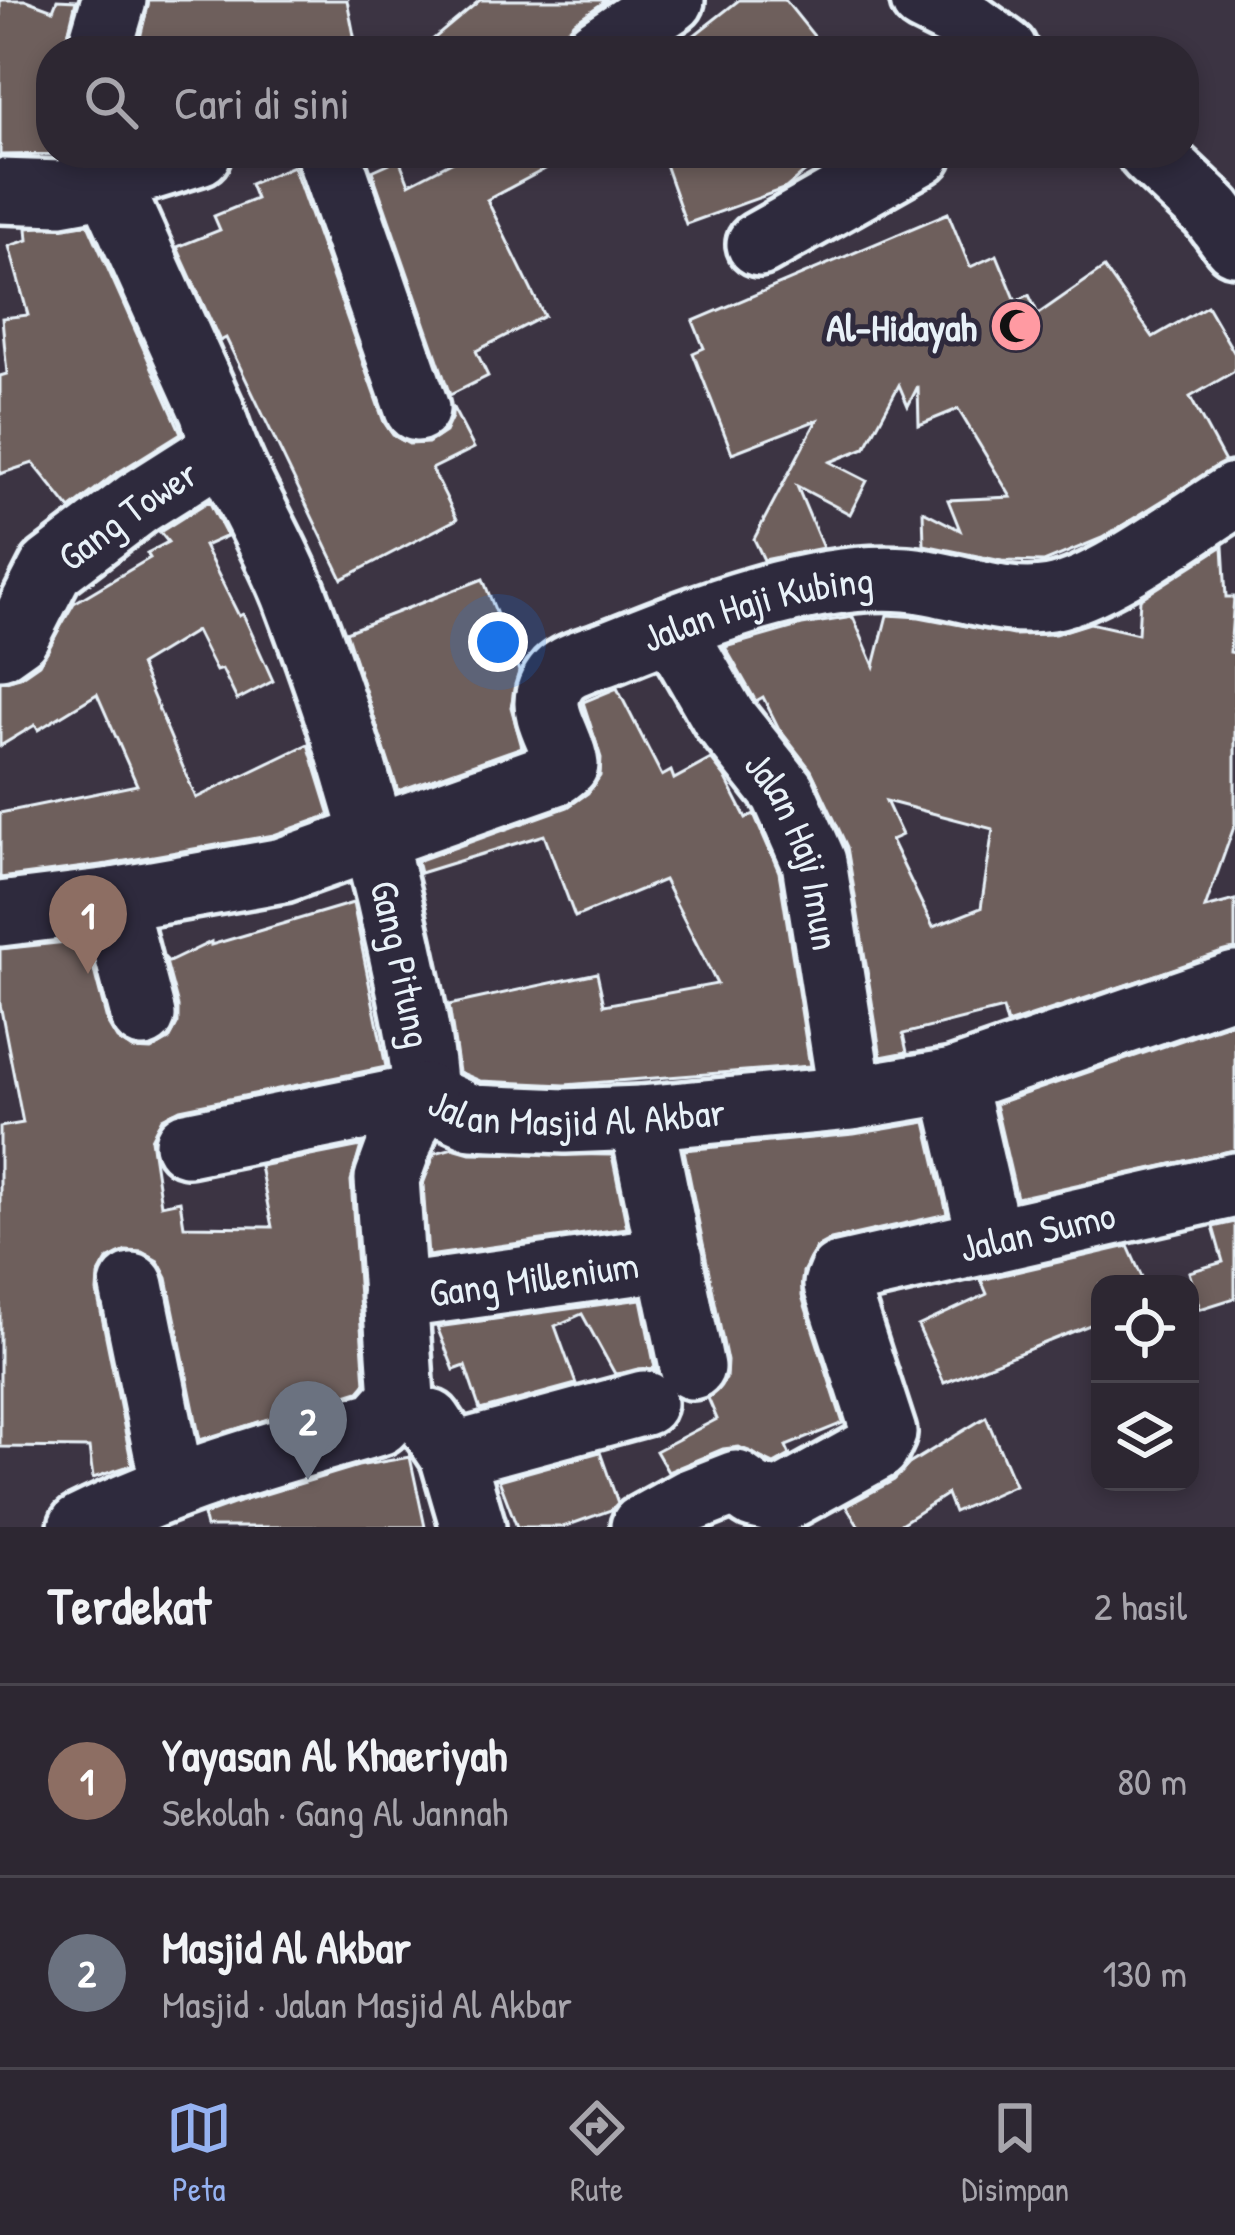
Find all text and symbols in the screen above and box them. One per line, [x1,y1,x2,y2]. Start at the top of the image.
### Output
search box [36,36,1199,168]
icon: search [78,69,144,135]
text: Cari di sini [174,72,350,133]
mosque icon: Al-Hidayah [988,298,1044,354]
place label: Al-Hidayah [826,300,978,354]
street label: Gang Tower [46,446,207,582]
street label: Jalan Haji Kubing [634,552,875,664]
your location [468,612,528,672]
street label: Jalan Haji Imun [733,739,854,954]
pin: 1 [49,875,127,974]
street label: Gang Pitung [359,875,446,1051]
street label: Jalan Masjid Al Akbar [421,1075,727,1148]
street label: Jalan Sumo [954,1187,1120,1273]
street label: Gang Millenium [426,1236,642,1318]
map controls [1091,1275,1199,1491]
button: locate [1091,1275,1199,1383]
pin: 2 [269,1381,347,1480]
button: layers [1091,1383,1199,1491]
text: Terdekat [48,1571,211,1640]
text: 2 hasil [1094,1579,1187,1632]
text: Yayasan Al Khaeriyah [162,1724,507,1785]
text: 1 [80,1754,94,1807]
text: 80 m [1117,1754,1187,1807]
text: Sekolah · Gang Al Jannah [162,1785,508,1838]
text: Masjid Al Akbar [162,1916,411,1977]
text: 2 [78,1946,96,1999]
text: 130 m [1102,1946,1187,1999]
text: Masjid · Jalan Masjid Al Akbar [162,1977,572,2030]
tab: Peta [166,2095,232,2211]
tab: Rute [564,2095,630,2211]
tab: Disimpan [961,2095,1069,2211]

